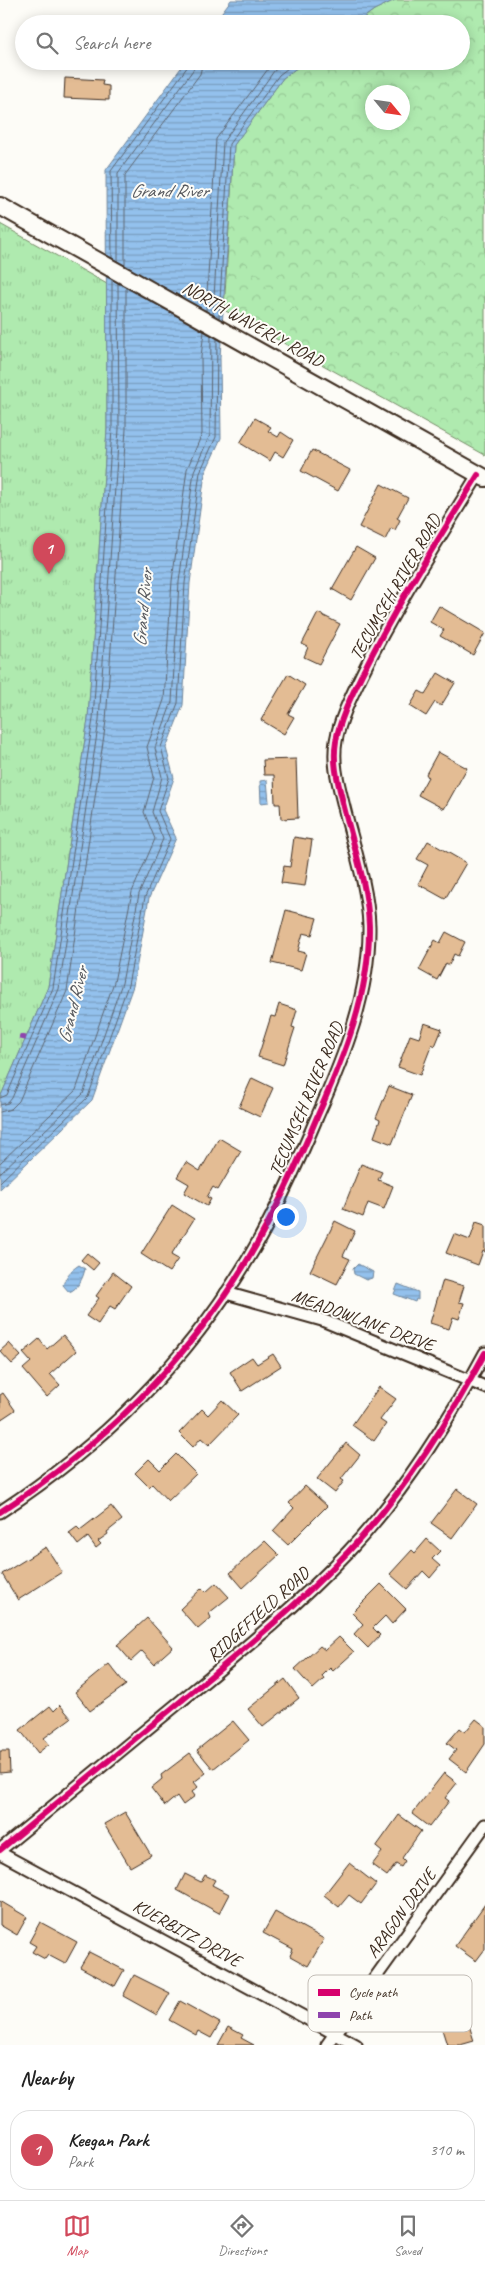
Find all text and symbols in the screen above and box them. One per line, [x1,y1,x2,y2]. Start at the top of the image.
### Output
search box [15,15,470,70]
icon: search [33,29,61,57]
text: Search here [73,31,150,55]
north arrow [365,85,410,130]
water label: Grand River [130,179,211,203]
street label: NORTH WAVERLY ROAD [179,276,329,373]
street label: TECUMSEH RIVER ROAD [344,509,446,664]
pin: 1 [33,533,65,574]
water label: Grand River [128,565,159,648]
water label: Grand River [52,962,95,1046]
street label: TECUMSEH RIVER ROAD [264,1018,349,1179]
your location [273,1204,299,1230]
street label: MEADOWLANE DRIVE [289,1284,439,1357]
street label: RIDGEFIELD ROAD [202,1561,315,1666]
street label: ARAGON DRIVE [361,1862,442,1962]
street label: KUERBITZ DRIVE [129,1894,247,1973]
legend [308,1975,472,2032]
text: Cycle path [349,1984,398,2001]
text: Path [349,2007,373,2024]
text: Nearby [20,2065,73,2091]
text: Keegan Park [68,2128,148,2152]
text: 1 [33,2140,41,2160]
text: 310 m [430,2140,464,2160]
text: Park [68,2152,93,2172]
tab: Map [63,2212,91,2259]
tab: Directions [218,2212,267,2259]
tab: Saved [394,2212,422,2259]

